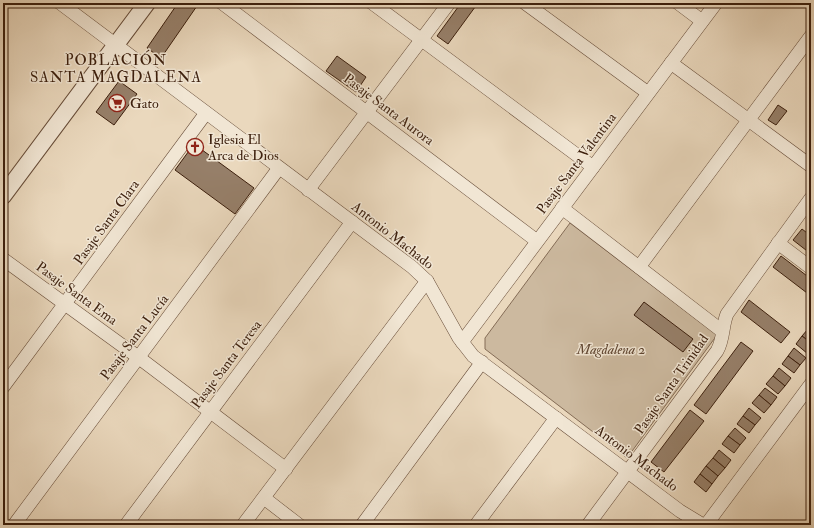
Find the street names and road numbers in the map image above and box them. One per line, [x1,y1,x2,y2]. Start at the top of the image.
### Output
street label: Pasaje Santa Aurora [340,70,438,149]
street label: Pasaje Santa Valentina [533,109,620,217]
street label: Pasaje Santa Clara [70,176,143,268]
street label: Antonio Machado [347,197,437,273]
street label: Pasaje Santa Ema [33,258,121,329]
street label: Pasaje Santa Lucía [97,291,172,383]
street label: Pasaje Santa Teresa [188,317,265,412]
street label: Pasaje Santa Trinidad [630,331,712,438]
street label: Antonio Machado [591,421,682,495]

